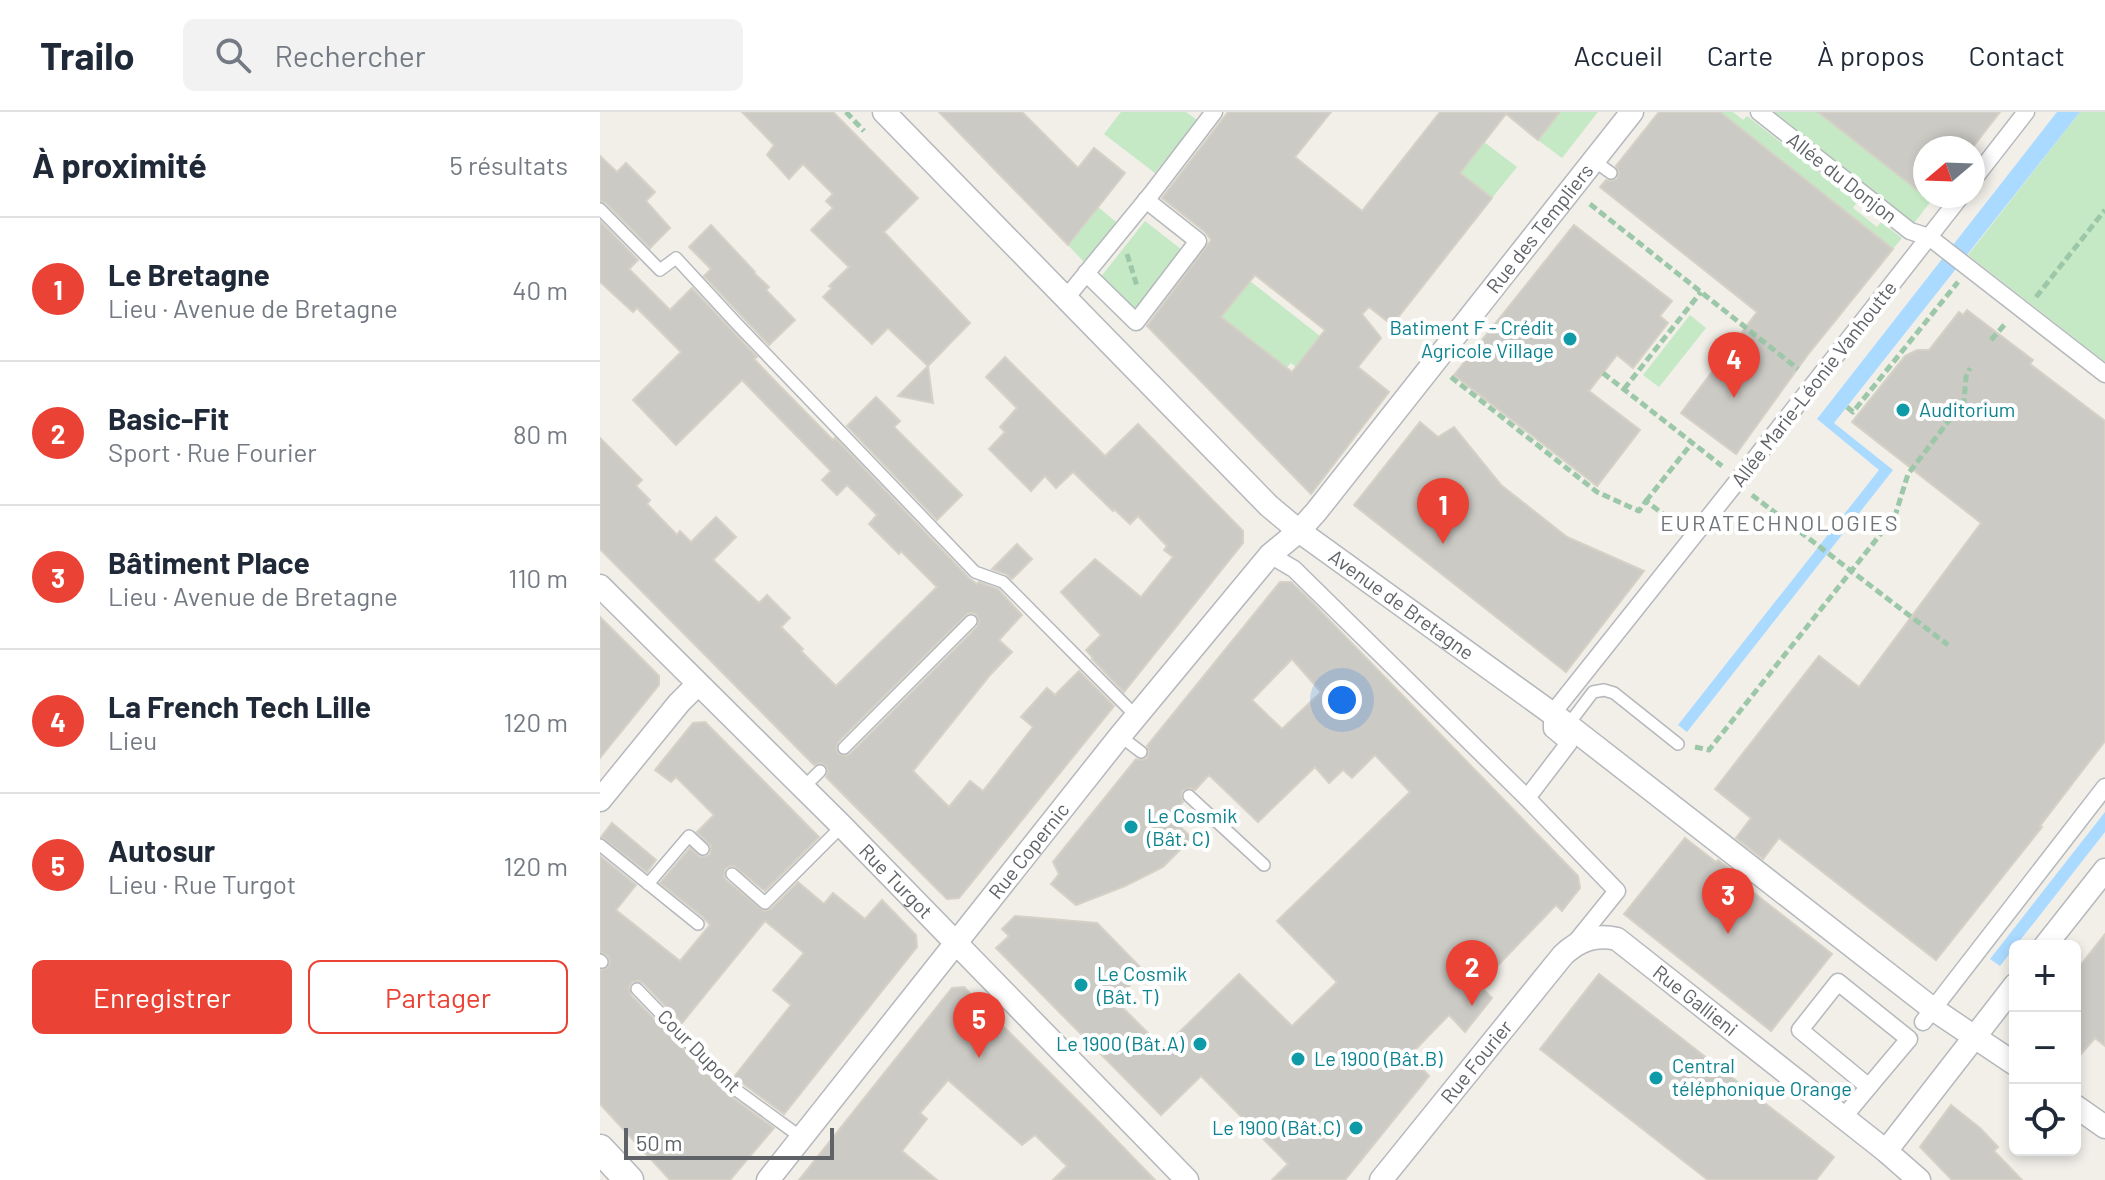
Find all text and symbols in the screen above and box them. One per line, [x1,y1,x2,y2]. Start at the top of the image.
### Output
search box [183,19,743,91]
text: Trailo [40,32,135,78]
icon: search [211,33,255,77]
text: Rechercher [275,37,426,73]
text: Accueil [1573,38,1663,72]
text: Carte [1707,38,1773,72]
text: À propos [1817,38,1924,72]
text: Contact [1968,38,2065,72]
street label: Allée du Donjon [1783,127,1902,228]
north arrow [1913,136,1985,208]
text: À proximité [32,144,207,185]
text: 5 résultats [449,149,568,180]
street label: Rue des Templiers [1481,158,1598,297]
text: Le Bretagne [108,256,270,292]
text: 1 [53,274,63,305]
text: 40 m [512,274,568,305]
street label: Allée Marie-Léonie Vanhoutte [1725,276,1901,491]
text: Lieu · Avenue de Bretagne [108,292,398,323]
place label: Batiment F - Crédit Agricole Village [1389,315,1554,362]
marker: Batiment F - Crédit Agricole Village [1561,330,1579,348]
pin: 4 [1708,332,1760,398]
place label: Auditorium [1919,397,2015,421]
text: Basic-Fit [108,400,229,436]
marker: Auditorium [1894,401,1912,419]
text: 2 [51,418,65,449]
text: 80 m [513,418,568,449]
text: Sport · Rue Fourier [108,436,317,467]
pin: 1 [1417,478,1469,544]
district label: EURATECHNOLOGIES [1660,509,1900,535]
text: Bâtiment Place [108,544,310,580]
street label: Avenue de Bretagne [1325,544,1479,664]
text: 3 [51,562,65,593]
text: 110 m [508,562,568,593]
text: Lieu · Avenue de Bretagne [108,580,398,611]
your location [1322,680,1362,720]
text: La French Tech Lille [108,688,371,724]
text: 4 [50,706,66,737]
text: 120 m [504,706,568,737]
text: Lieu [108,724,157,755]
street label: Rue Copernic [983,797,1074,903]
place label: Le Cosmik (Bât. C) [1146,803,1237,850]
marker: Le Cosmik (Bât. C) [1122,818,1140,836]
text: Autosur [108,832,215,868]
street label: Rue Turgot [855,838,938,923]
text: 5 [51,850,65,881]
text: 120 m [504,850,568,881]
text: Lieu · Rue Turgot [108,868,296,899]
pin: 3 [1702,868,1754,934]
pin: 2 [1446,940,1498,1006]
map controls [2009,940,2081,1156]
button: + [2009,940,2081,1012]
street label: Rue Gallieni [1649,959,1743,1041]
button: Enregistrer [32,960,292,1034]
button: Partager [308,960,568,1034]
place label: Le Cosmik (Bât. T) [1096,961,1187,1008]
marker: Le Cosmik (Bât. T) [1072,976,1090,994]
pin: 5 [953,992,1005,1058]
street label: Cour Dupont [653,1004,746,1097]
button: − [2009,1012,2081,1084]
street label: Rue Fourier [1435,1015,1517,1108]
place label: Le 1900 (Bât.A) [1056,1031,1185,1055]
marker: Le 1900 (Bât.A) [1191,1035,1209,1053]
place label: Le 1900 (Bât.B) [1314,1046,1443,1070]
marker: Le 1900 (Bât.B) [1289,1050,1307,1068]
place label: Central téléphonique Orange [1672,1053,1852,1100]
marker: Central téléphonique Orange [1647,1069,1665,1087]
button: locate [2009,1084,2081,1156]
place label: Le 1900 (Bât.C) [1212,1115,1341,1139]
marker: Le 1900 (Bât.C) [1347,1119,1365,1137]
scale bar [624,1124,834,1160]
text: 50 m [636,1129,682,1155]

